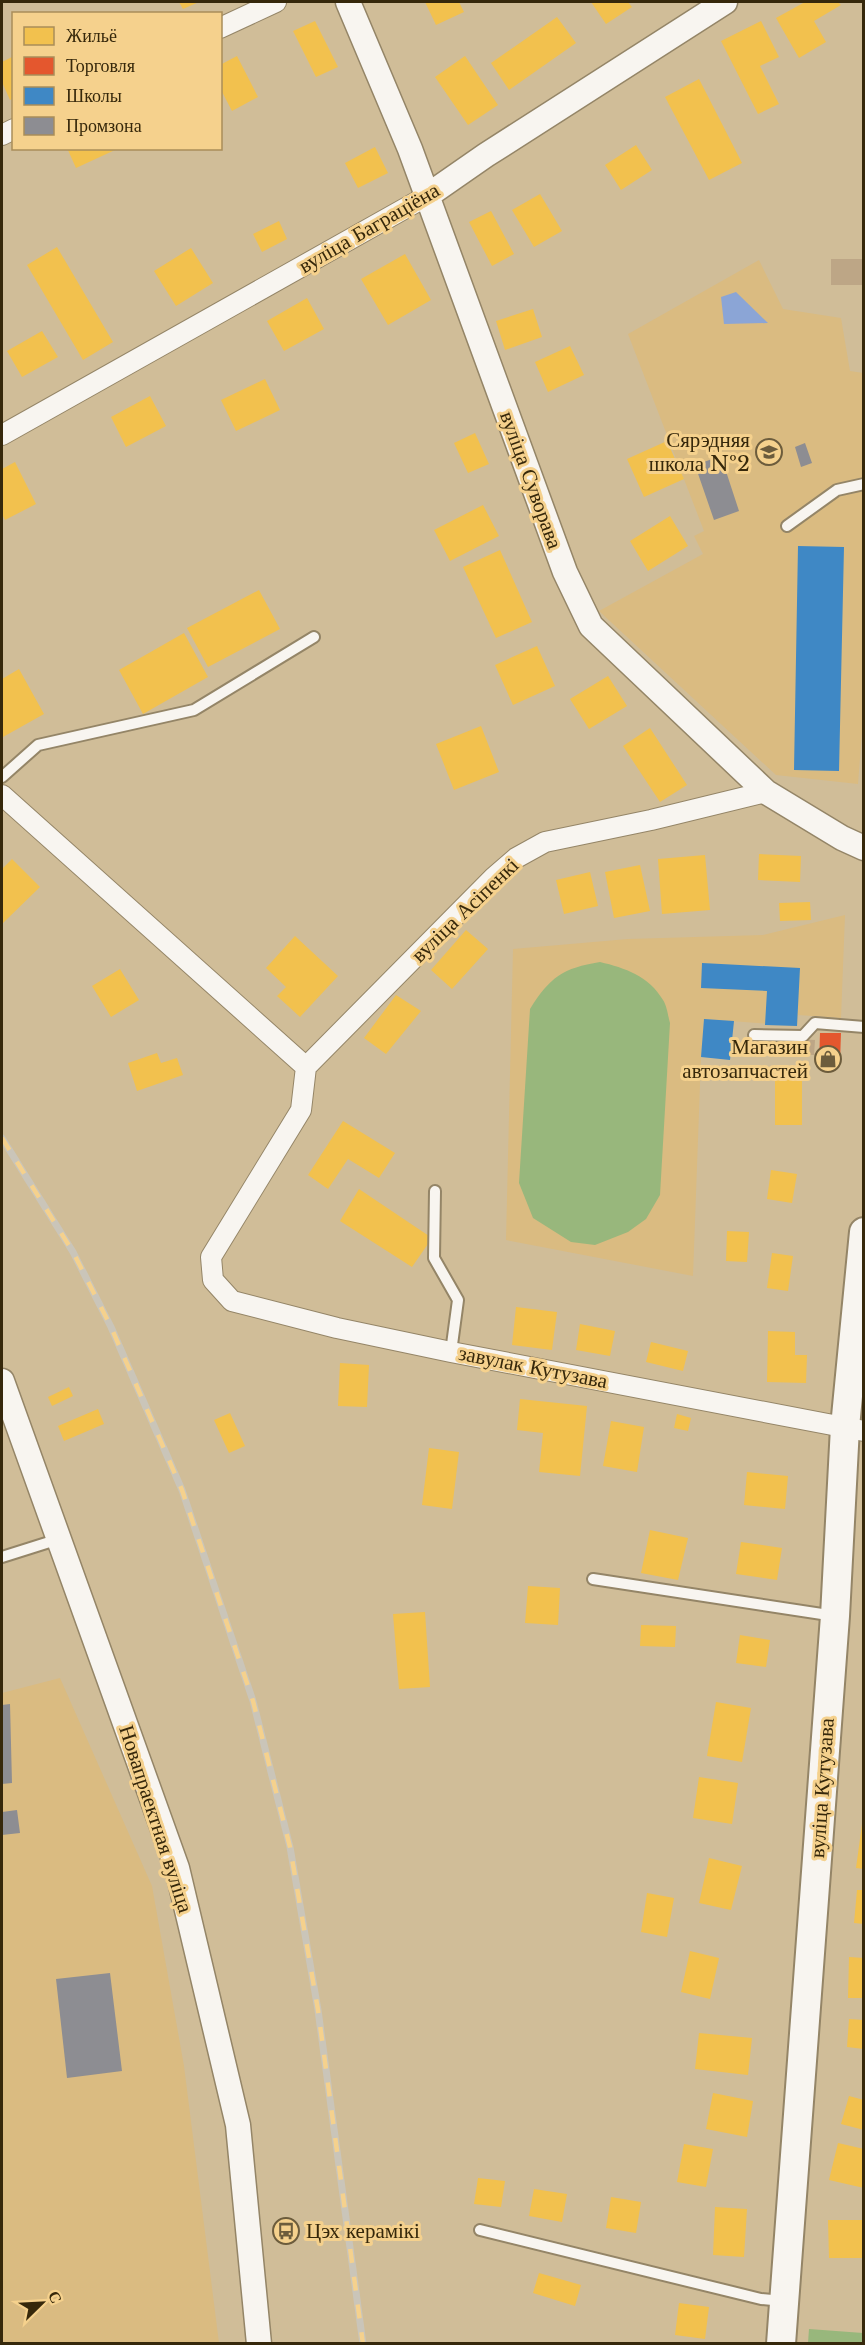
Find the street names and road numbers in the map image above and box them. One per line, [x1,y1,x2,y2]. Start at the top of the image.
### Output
street label: вуліца Баграціёна [294,177,445,279]
street label: вуліца Суворава [494,408,568,553]
street label: вуліца Асіпенкі [406,852,524,968]
street label: завулак Кутузава [456,1340,610,1394]
street label: вуліца Кутузава [804,1716,840,1859]
street label: Новапраектная вуліца [113,1722,199,1917]

